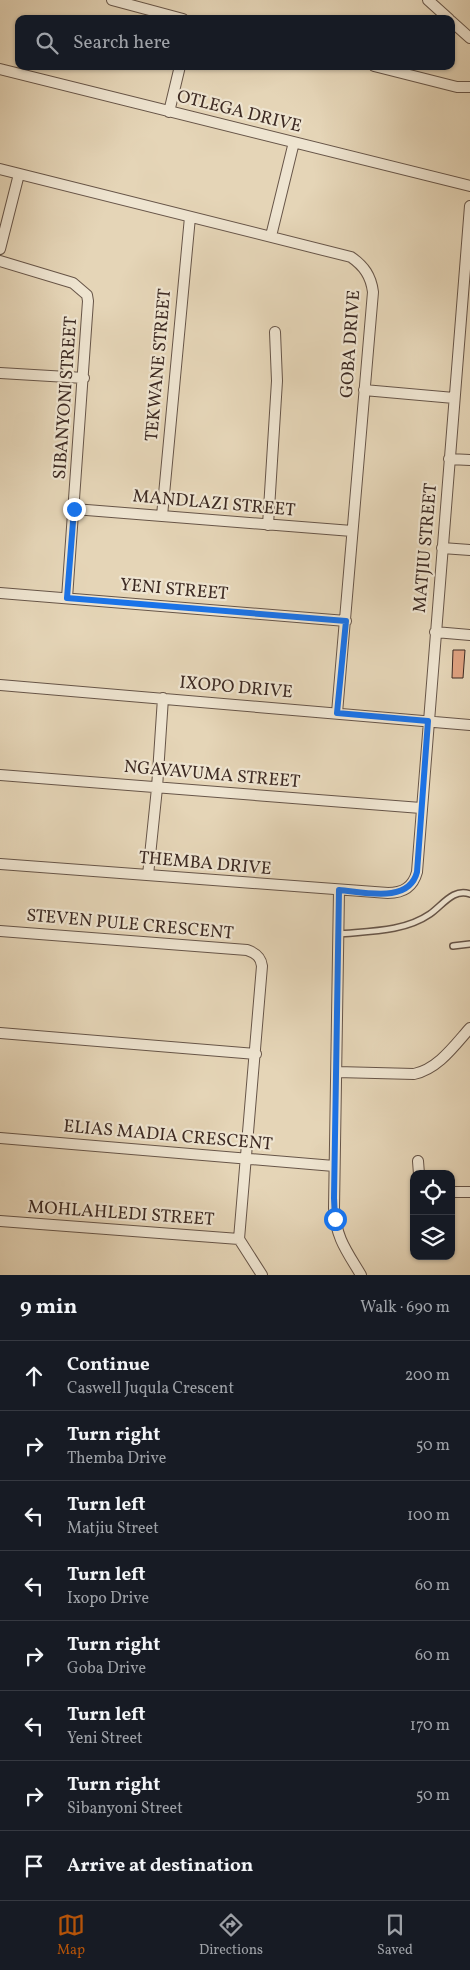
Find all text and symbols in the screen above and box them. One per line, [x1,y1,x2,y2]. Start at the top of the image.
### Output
search box [15,15,455,70]
icon: search [33,29,61,57]
text: Search here [73,30,170,56]
street label: OTLEGA DRIVE [174,84,304,140]
street label: TEKWANE STREET [140,287,178,442]
street label: GOBA DRIVE [335,289,367,399]
street label: SIBANYONI STREET [48,315,84,480]
street label: MATJIU STREET [408,482,444,614]
street label: MANDLAZI STREET [132,484,297,524]
route end [63,498,86,521]
street label: YENI STREET [119,573,230,607]
street label: IXOPO DRIVE [178,671,294,705]
street label: NGAVAVUMA STREET [123,755,302,795]
street label: THEMBA DRIVE [138,846,273,882]
street label: STEVEN PULE CRESCENT [25,903,235,947]
street label: ELIAS MADIA CRESCENT [62,1114,274,1158]
map controls [410,1170,455,1260]
button: locate [410,1170,455,1215]
street label: MOHLAHLEDI STREET [27,1195,216,1233]
route start [324,1208,347,1231]
button: layers [410,1215,455,1260]
text: 9 min [20,1293,77,1322]
text: Walk · 690 m [360,1297,450,1319]
text: Continue [67,1352,150,1378]
icon: ahead [20,1362,48,1390]
text: 200 m [405,1365,450,1387]
text: Caswell Juqula Crescent [67,1378,234,1400]
text: Turn right [67,1422,160,1448]
icon: right [20,1432,48,1460]
text: 50 m [416,1435,450,1457]
text: Themba Drive [67,1448,166,1470]
text: Turn left [67,1492,146,1518]
icon: left [20,1502,48,1530]
text: 100 m [407,1505,450,1527]
text: Matjiu Street [67,1518,159,1540]
text: Turn left [67,1562,146,1588]
icon: left [20,1572,48,1600]
text: 60 m [415,1575,450,1597]
text: Ixopo Drive [67,1588,149,1610]
text: Turn right [67,1632,160,1658]
icon: right [20,1642,48,1670]
text: 60 m [415,1645,450,1667]
text: Goba Drive [67,1658,146,1680]
text: Turn left [67,1702,146,1728]
icon: left [20,1712,48,1740]
text: 170 m [410,1715,450,1737]
text: Yeni Street [67,1728,143,1750]
text: Turn right [67,1772,160,1798]
icon: right [20,1782,48,1810]
text: 50 m [416,1785,450,1807]
text: Sibanyoni Street [67,1798,183,1820]
icon: arrive [20,1852,48,1880]
text: Arrive at destination [67,1853,253,1879]
tab: Map [57,1911,85,1960]
tab: Directions [199,1911,263,1960]
tab: Saved [377,1911,413,1960]

